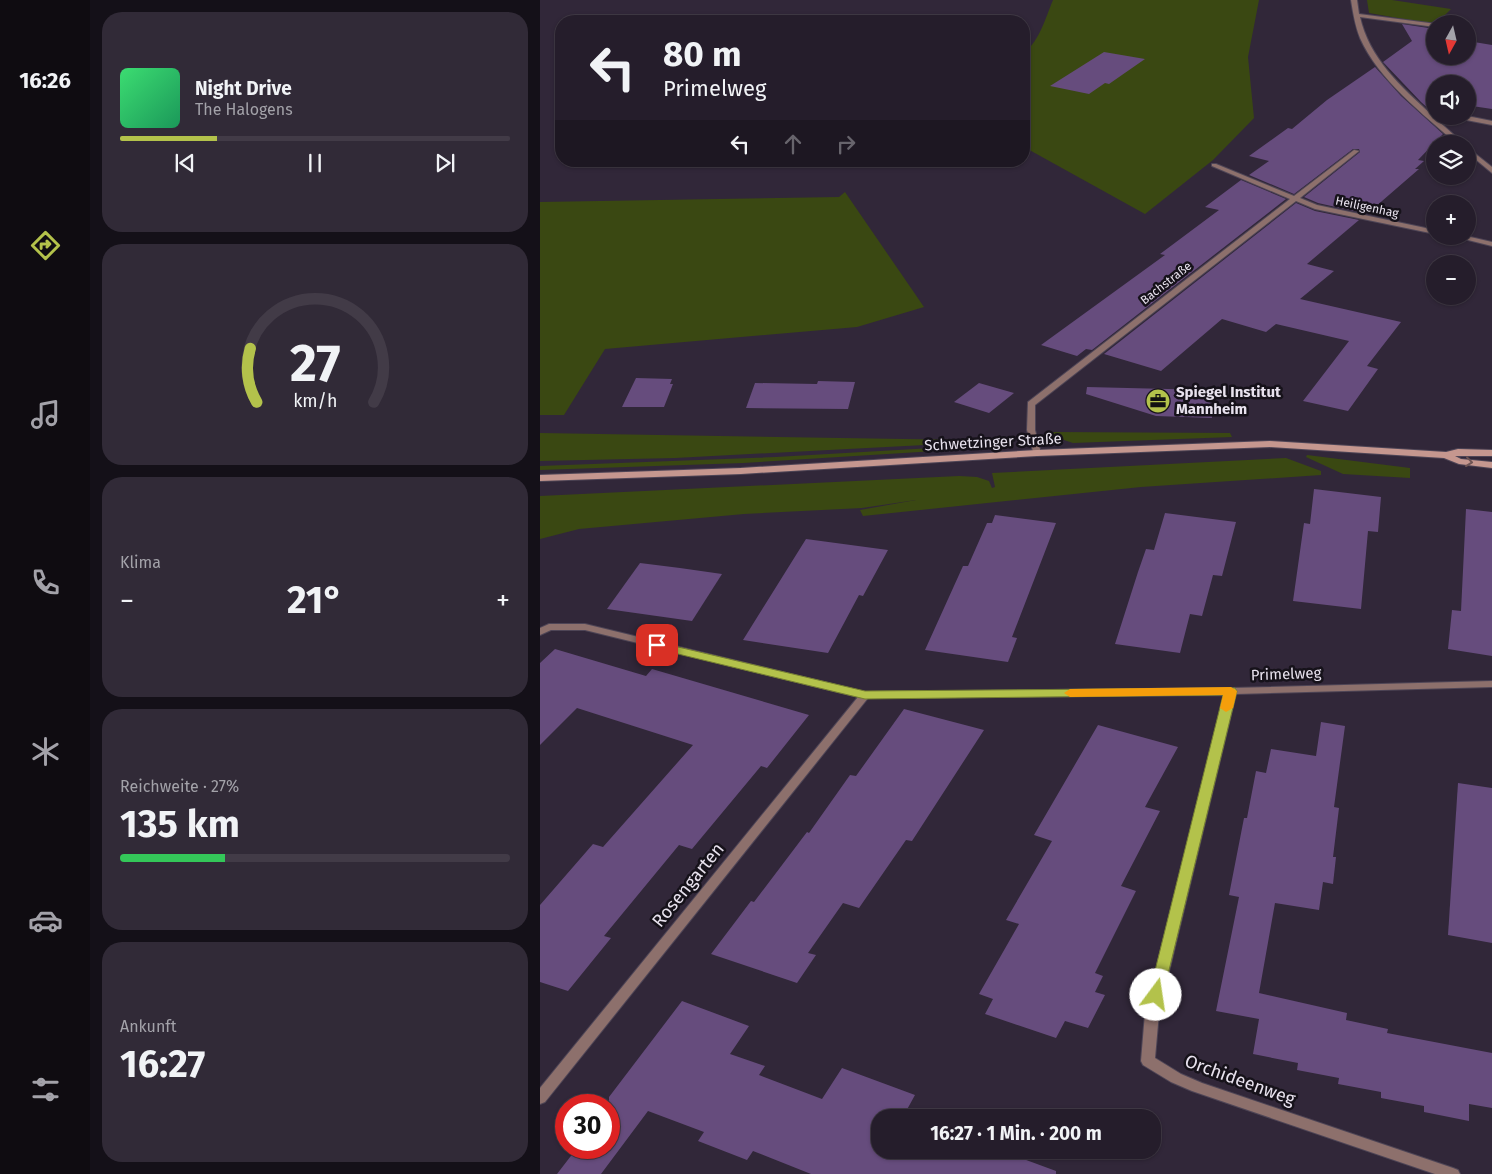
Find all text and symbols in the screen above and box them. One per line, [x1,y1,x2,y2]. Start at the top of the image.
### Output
north arrow [1426,15,1476,65]
map controls [1426,15,1476,305]
text: 80 m [663,33,742,75]
icon: left [580,35,645,100]
text: 16:26 [19,67,71,94]
text: Primelweg [663,75,767,102]
button: sound [1426,75,1476,125]
text: Night Drive [195,77,292,100]
text: The Halogens [195,100,293,119]
icon: left [726,130,754,158]
icon: ahead [779,130,807,158]
icon: right [832,130,860,158]
button: layers [1426,135,1476,185]
icon: previous [171,149,199,177]
icon: pause [301,149,329,177]
icon: next [431,149,459,177]
street label: Heiligenhag [1334,193,1401,221]
button: + [1426,195,1476,245]
icon: directions [28,228,63,263]
button: − [1426,255,1476,305]
street label: Bachstraße [1138,259,1194,307]
text: 27 [290,332,340,395]
place label: Spiegel Institut Mannheim [1176,383,1281,418]
office icon: Spiegel Institut Mannheim [1145,388,1171,414]
text: km/h [293,390,337,412]
icon: music [28,397,63,432]
street label: Schwetzinger Straße [924,429,1062,455]
one-way arrow [1465,456,1473,467]
text: Klima [120,553,161,572]
icon: phone [28,565,63,600]
text: 21° [287,577,343,623]
text: − [120,584,134,617]
text: + [496,584,510,617]
pin [636,624,678,666]
icon: arrive [643,631,671,659]
street label: Primelweg [1250,664,1322,684]
icon: climate [28,734,63,769]
text: Reichweite · 27% [120,777,239,796]
text: 135 km [120,801,240,847]
street label: Rosengarten [647,838,729,932]
icon: car [28,903,63,938]
position arrow [1129,968,1181,1020]
text: Ankunft [120,1017,176,1036]
text: 16:27 [120,1041,205,1087]
street label: Orchideenweg [1182,1050,1299,1110]
icon: filters [28,1072,63,1107]
speed limit sign: 30 [555,1094,620,1159]
text: 16:27 · 1 Min. · 200 m [930,1122,1102,1145]

